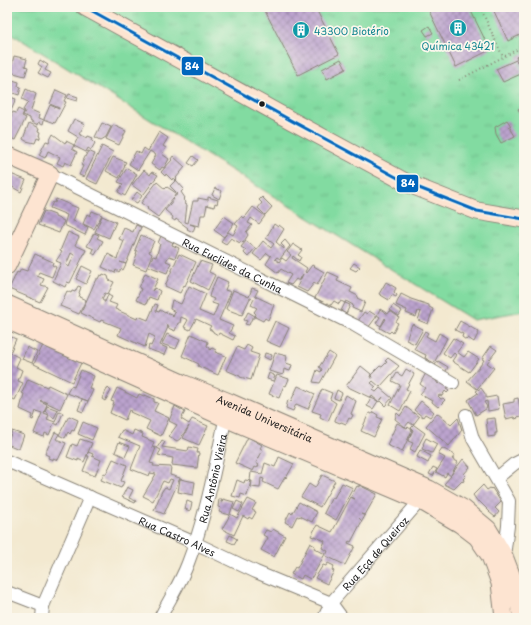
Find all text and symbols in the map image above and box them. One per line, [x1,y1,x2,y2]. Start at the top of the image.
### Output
building icon: Química 43421 [448,18,468,38]
building icon: 43300 Biotério [291,20,311,40]
place label: 43300 Biotério [314,23,389,38]
place label: Química 43421 [422,38,495,53]
line badge: 84 [181,56,204,76]
text: 84 [185,57,200,74]
unlabelled marker [257,99,267,109]
line badge: 84 [396,174,419,193]
text: 84 [401,174,416,191]
street label: Rua Euclides da Cunha [180,234,286,296]
street label: Avenida Universitária [215,390,316,445]
street label: Rua Antônio Vieira [194,431,230,525]
street label: Rua Castro Alves [137,512,219,559]
street label: Rua Eça de Queiroz [338,513,411,593]

